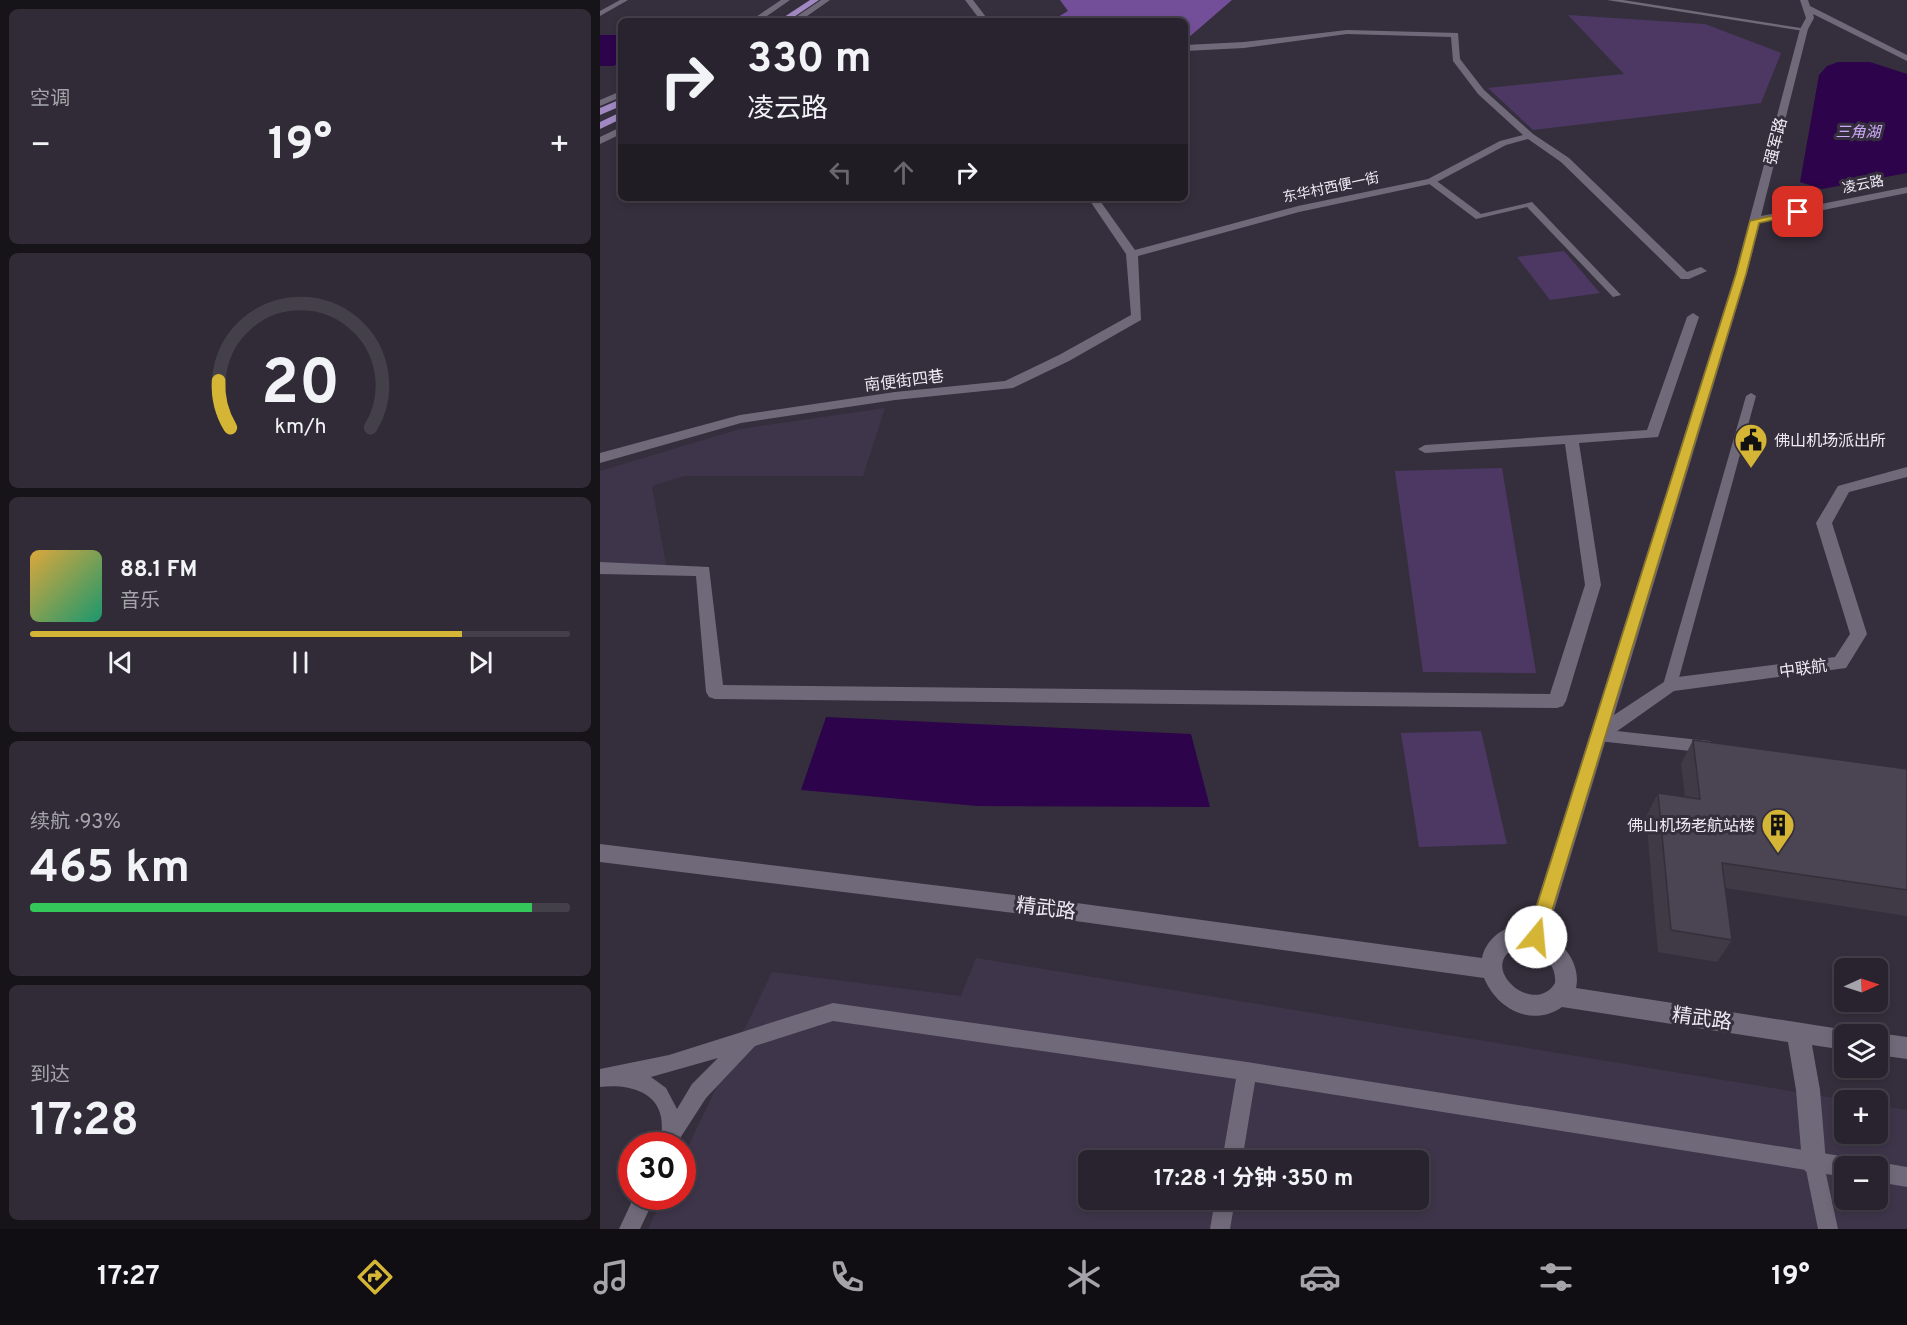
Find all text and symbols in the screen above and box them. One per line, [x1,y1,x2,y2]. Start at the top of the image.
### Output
text: 330 m [747,34,872,87]
icon: right [648,42,726,120]
text: 空调 [30,87,70,113]
text: 凌云路 [747,93,828,127]
street label: 强军路 [1761,116,1792,167]
text: 19° [268,118,332,175]
water label: 三角湖 [1835,124,1882,143]
text: − [30,126,51,168]
text: + [549,126,570,168]
icon: left [824,156,857,189]
icon: ahead [887,156,920,189]
icon: right [950,156,983,189]
street label: 东华村西便一街 [1281,169,1381,207]
street label: 凌云路 [1841,173,1886,198]
pin [1772,186,1823,237]
icon: arrive [1781,195,1814,228]
text: 20 [260,347,340,426]
street label: 南便街四巷 [863,367,945,397]
text: km/h [274,414,326,441]
public building icon: 佛山机场派出所 [1733,422,1769,469]
place label: 佛山机场派出所 [1774,432,1886,452]
text: 88.1 FM [120,557,197,584]
text: 音乐 [120,589,160,615]
icon: previous [104,646,137,679]
icon: pause [284,646,317,679]
icon: next [464,646,497,679]
street label: 中联航 [1778,657,1828,683]
building icon: 佛山机场老航站楼 [1760,807,1796,854]
text: 续航 · 93% [30,810,121,836]
place label: 佛山机场老航站楼 [1627,817,1755,837]
text: 465 km [30,841,190,898]
street label: 精武路 [1014,893,1077,927]
position arrow [1504,905,1568,969]
north arrow [1834,958,1888,1012]
map controls [1834,958,1888,1210]
street label: 精武路 [1670,1003,1733,1037]
button: layers [1834,1024,1888,1078]
text: 到达 [30,1063,70,1089]
button: + [1834,1090,1888,1144]
text: 17:28 [30,1094,139,1151]
speed limit sign: 30 [618,1132,696,1210]
button: − [1834,1156,1888,1210]
text: 17:28 · 1 分钟 · 350 m [1154,1166,1353,1193]
icon: directions [354,1256,396,1298]
icon: music [590,1256,632,1298]
icon: phone [826,1256,868,1298]
icon: climate [1063,1256,1105,1298]
icon: car [1299,1256,1341,1298]
icon: filters [1535,1256,1577,1298]
text: 17:27 [97,1260,160,1294]
text: 19° [1771,1260,1810,1294]

